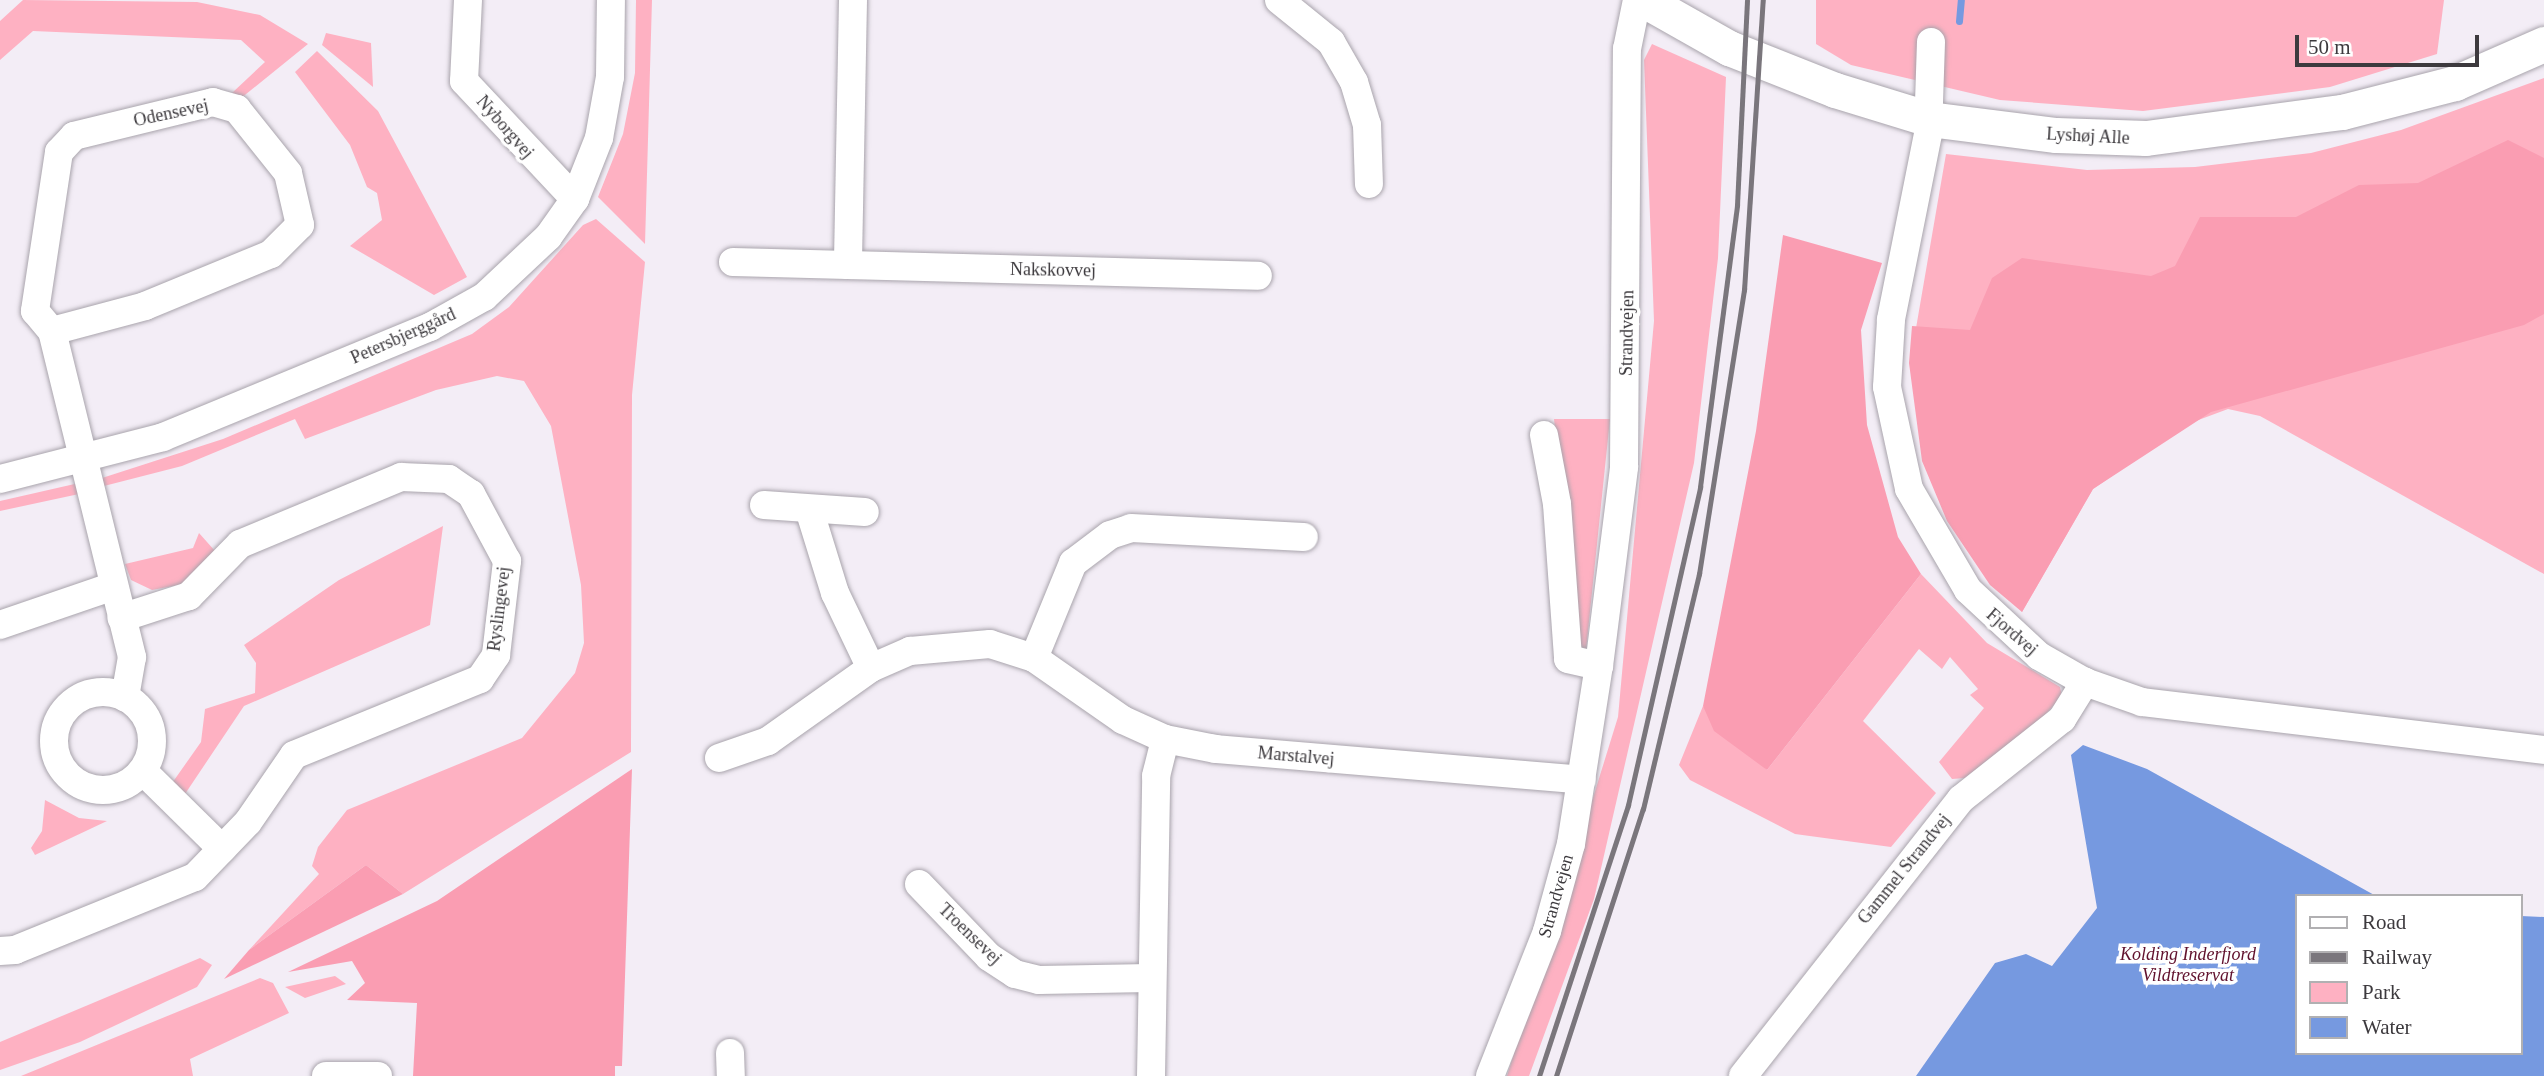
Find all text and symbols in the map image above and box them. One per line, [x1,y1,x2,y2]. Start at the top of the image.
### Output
scale bar [2299,21,2483,65]
text: 50 m [2308,35,2351,59]
street label: Nyborgvej [472,91,538,163]
street label: Odensevej [132,95,210,131]
street label: Lyshøj Alle [2045,123,2131,149]
street label: Nakskovvej [1010,258,1096,282]
street label: Strandvejen [1615,290,1639,376]
street label: Petersbjerggård [347,303,459,369]
street label: Ryslingevej [483,565,515,653]
street label: Fjordvej [1982,604,2042,660]
street label: Marstalvej [1257,742,1335,770]
street label: Gammel Strandvej [1853,810,1955,928]
street label: Strandvejen [1534,852,1578,940]
legend [2296,894,2523,1055]
street label: Troensevej [934,899,1006,969]
text: Road [2362,910,2406,934]
park label: Kolding Inderfjord Vildtreservat [2120,944,2256,986]
text: Railway [2362,945,2432,969]
text: Park [2362,980,2401,1004]
text: Water [2362,1015,2412,1039]

